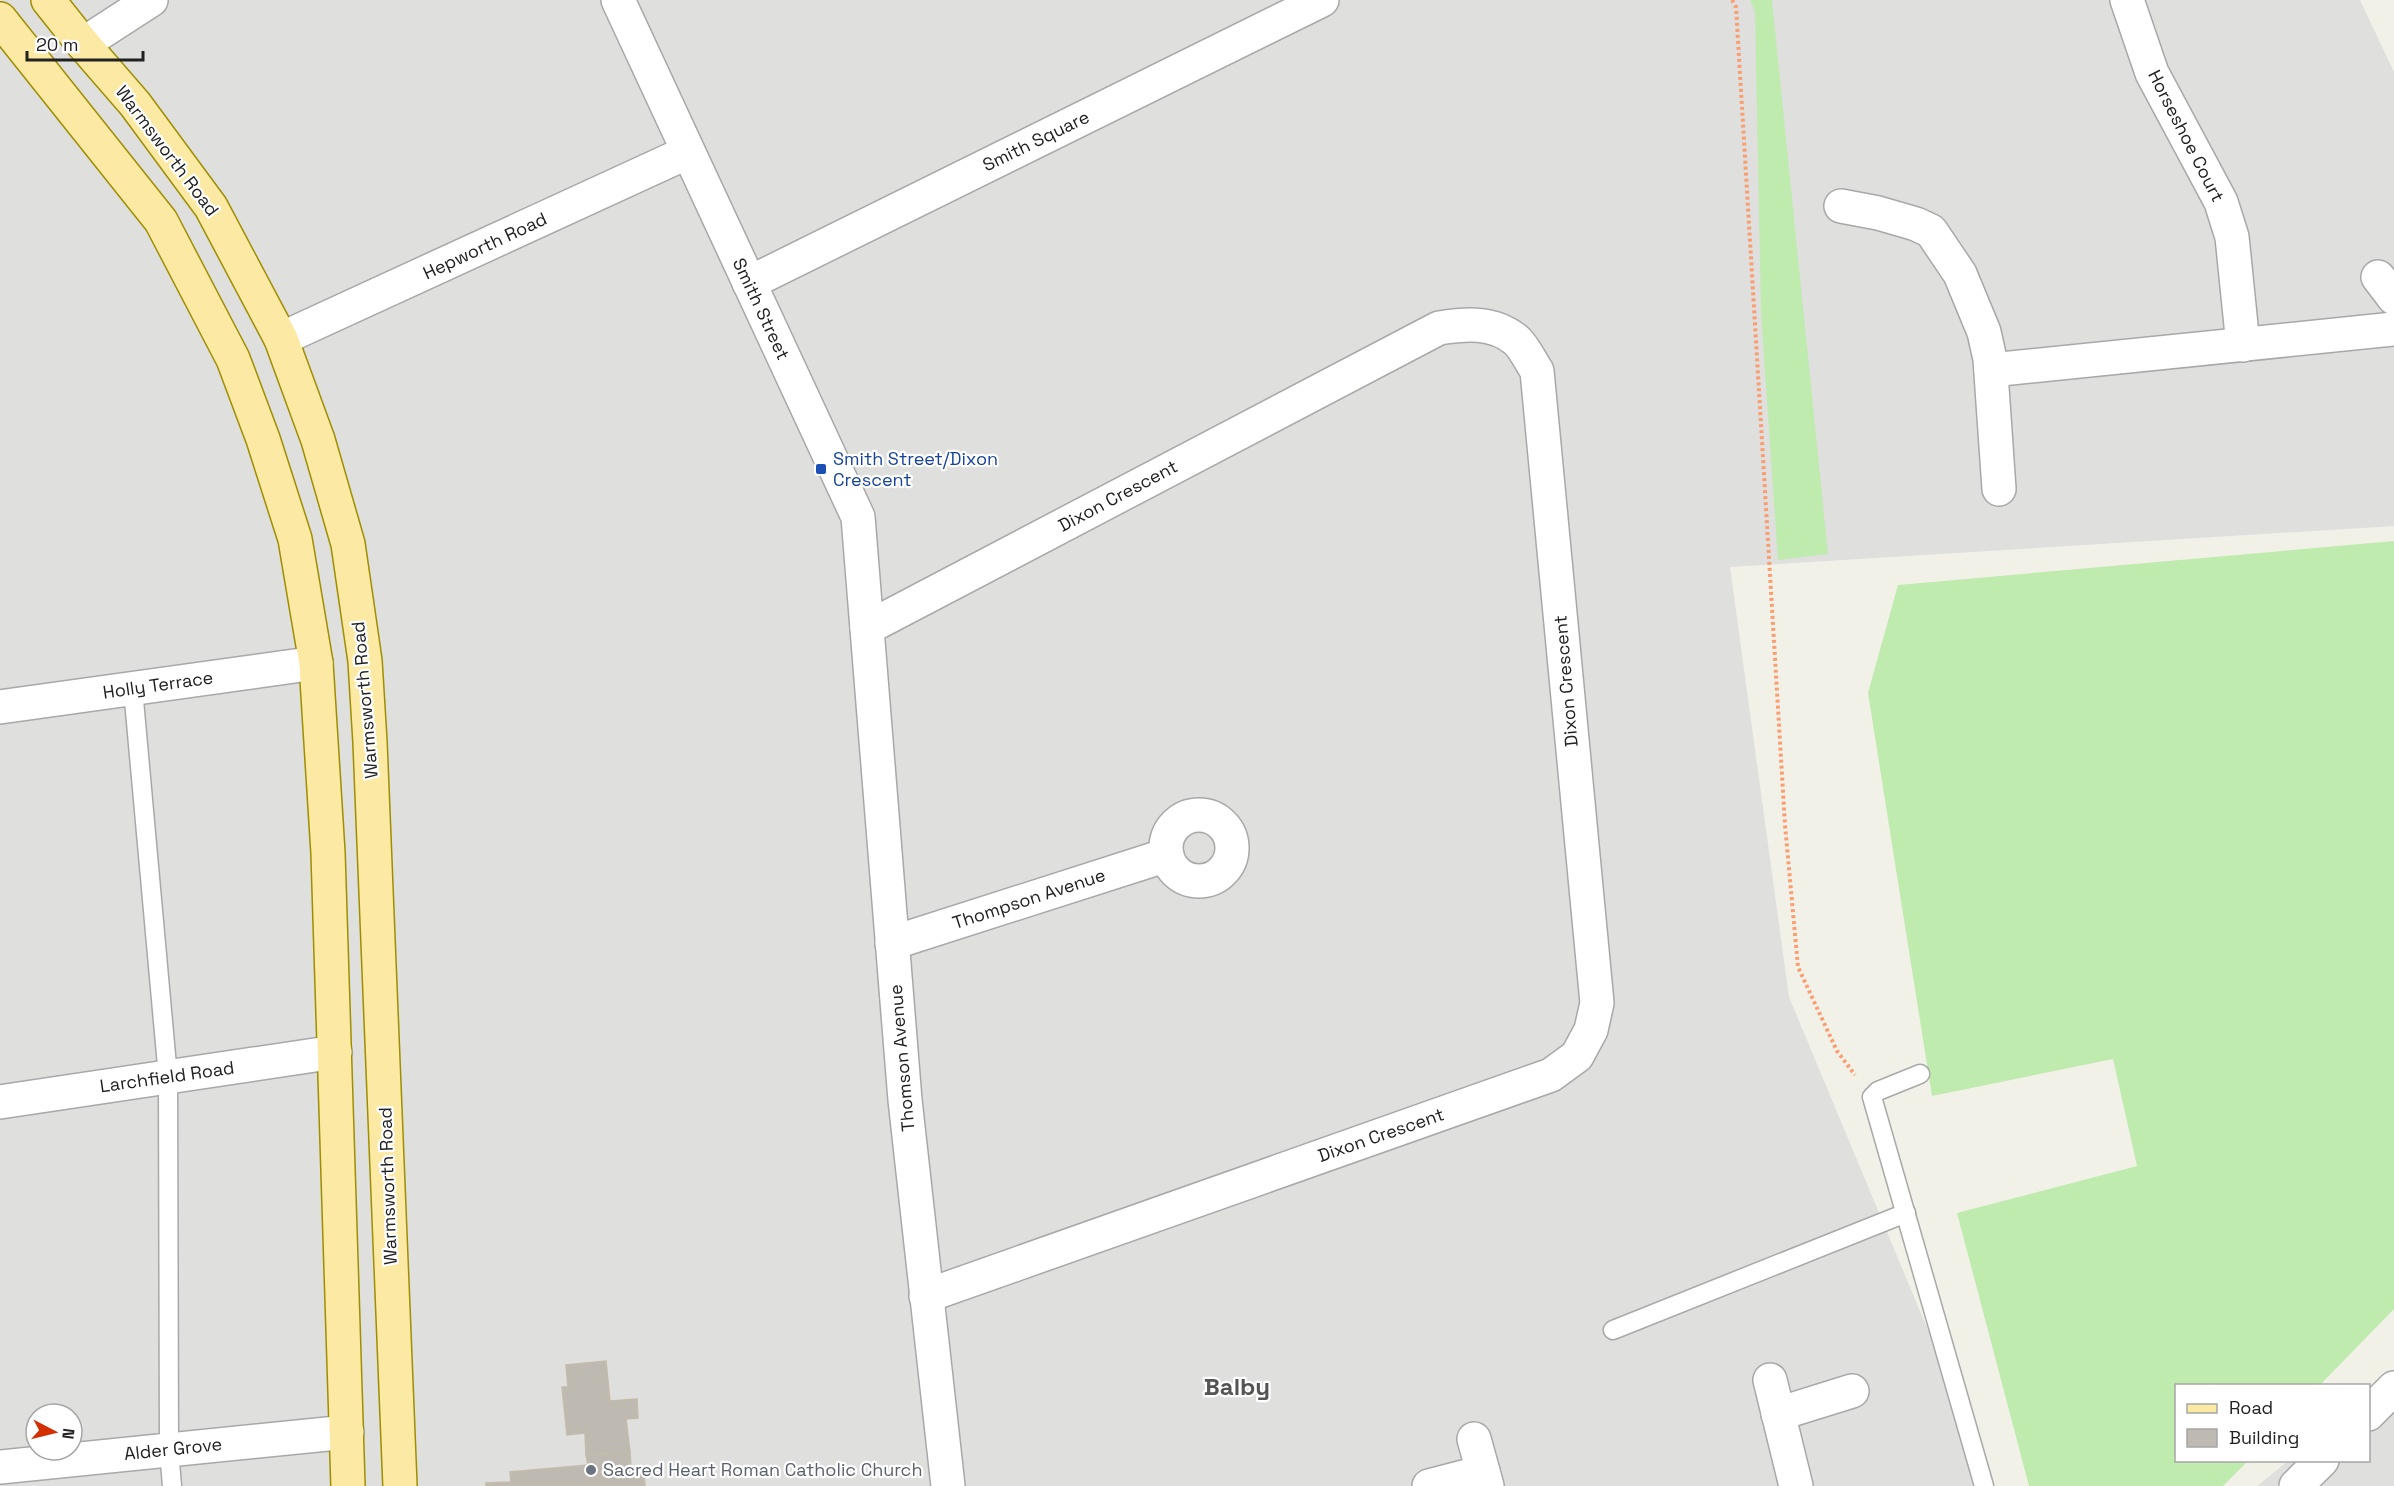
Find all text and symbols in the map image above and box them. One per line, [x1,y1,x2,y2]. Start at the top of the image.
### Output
scale bar [27,24,142,62]
text: 20 m [36,33,79,56]
street label: Horseshoe Court [2143,66,2230,206]
street label: Warmsworth Road [111,81,224,221]
street label: Smith Square [979,105,1093,176]
street label: Hepworth Road [419,207,550,284]
street label: Smith Street [728,254,795,363]
place label: Smith Street/Dixon Crescent [833,447,998,491]
street label: Dixon Crescent [1054,454,1181,537]
marker: Smith Street/Dixon Crescent [814,462,828,476]
street label: Dixon Crescent [1548,614,1583,748]
street label: Warmsworth Road [346,620,383,780]
street label: Holly Terrace [101,665,215,704]
street label: Thompson Avenue [949,863,1108,934]
street label: Thomson Avenue [884,983,919,1133]
street label: Larchfield Road [98,1056,236,1097]
street label: Dixon Crescent [1315,1102,1447,1167]
street label: Warmsworth Road [373,1107,402,1265]
district label: Balby [1204,1371,1270,1402]
legend [2175,1384,2370,1462]
text: Road [2229,1396,2273,1419]
north arrow [24,1402,84,1462]
text: Building [2229,1426,2299,1449]
text: N [57,1427,79,1440]
street label: Alder Grove [123,1432,223,1465]
place label: Sacred Heart Roman Catholic Church [603,1458,922,1481]
marker: Sacred Heart Roman Catholic Church [584,1463,598,1477]

